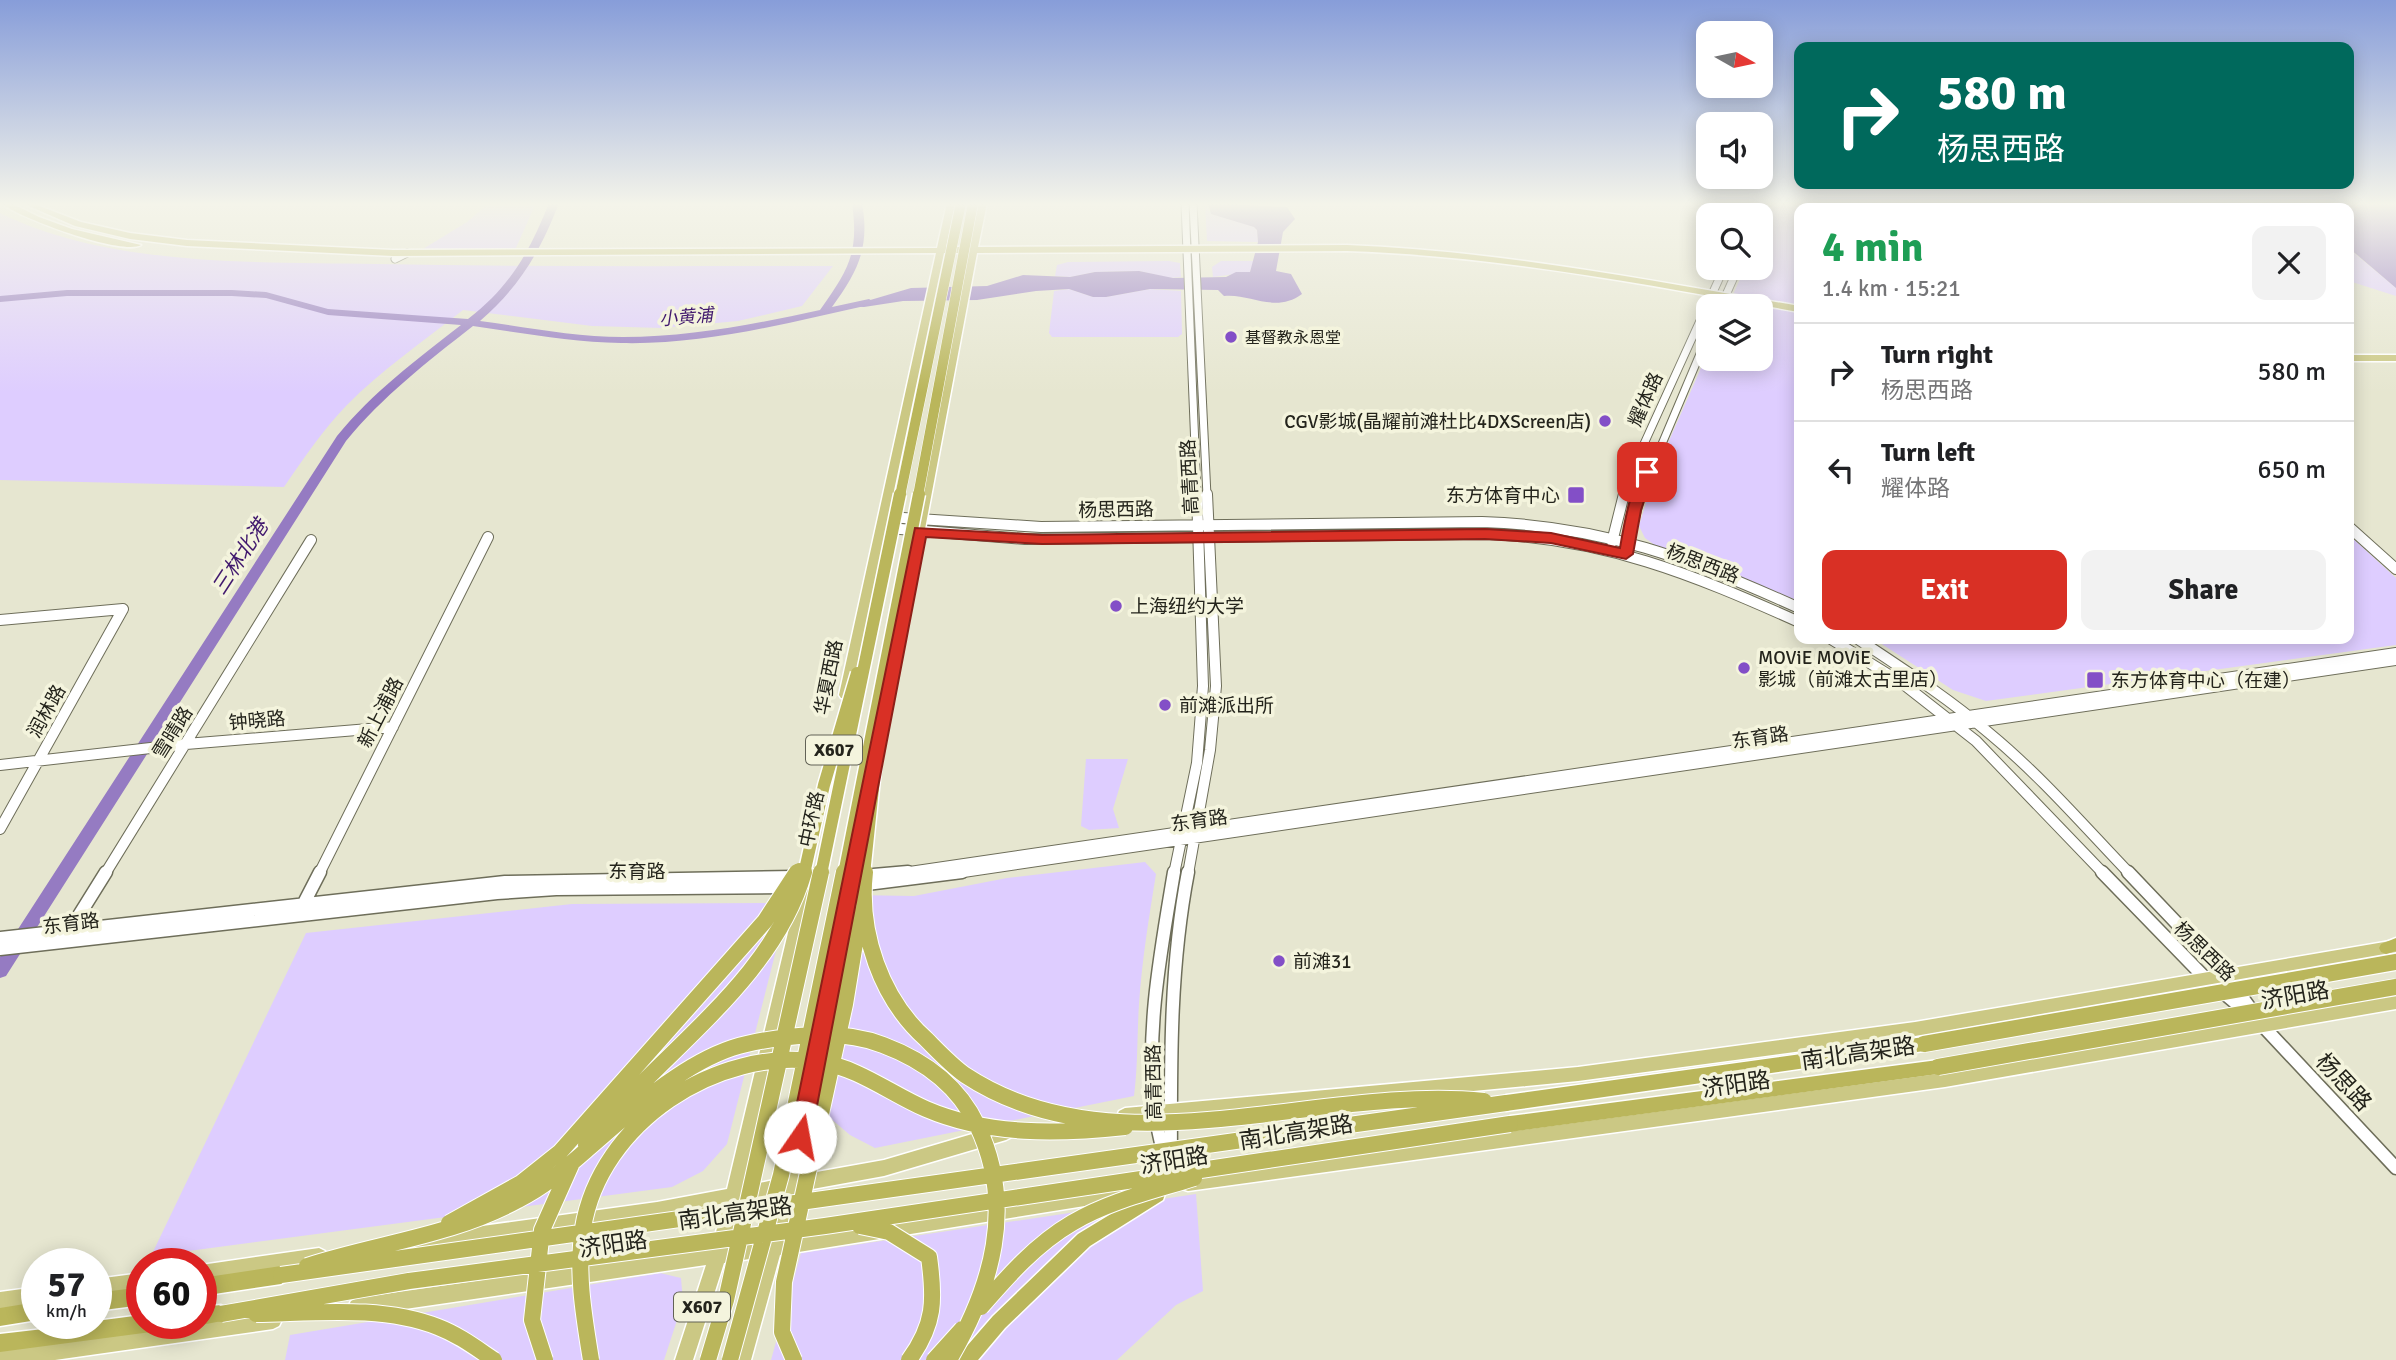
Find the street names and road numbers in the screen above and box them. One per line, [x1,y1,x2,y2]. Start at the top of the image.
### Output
street label: 耀体路 [1623,368,1668,430]
street label: 高青西路 [1176,438,1204,516]
street label: 杨思西路 [1078,497,1154,523]
street label: 杨思西路 [1663,539,1742,589]
street label: 华夏西路 [810,638,848,717]
street label: 新上浦路 [353,673,409,752]
street label: 润林路 [23,681,71,742]
street label: 雪晴路 [148,702,198,763]
street label: 钟晓路 [228,707,287,735]
street label: 东育路 [1730,722,1790,754]
road number: X607 [806,736,862,764]
street label: 中环路 [794,789,830,850]
street label: 东育路 [1169,805,1229,837]
street label: 东育路 [608,860,666,884]
street label: 东育路 [41,909,101,939]
street label: 杨思西路 [2169,917,2240,987]
street label: 济阳路 [2259,975,2332,1016]
street label: 南北高架路 [1799,1031,1917,1076]
street label: 高青西路 [1141,1044,1167,1120]
street label: 杨思路 [2310,1047,2378,1117]
street label: 济阳路 [1700,1065,1772,1104]
street label: 南北高架路 [1237,1109,1355,1156]
street label: 济阳路 [1138,1141,1210,1180]
street label: 南北高架路 [676,1191,794,1236]
street label: 济阳路 [577,1225,649,1264]
road number: X607 [674,1292,730,1322]

